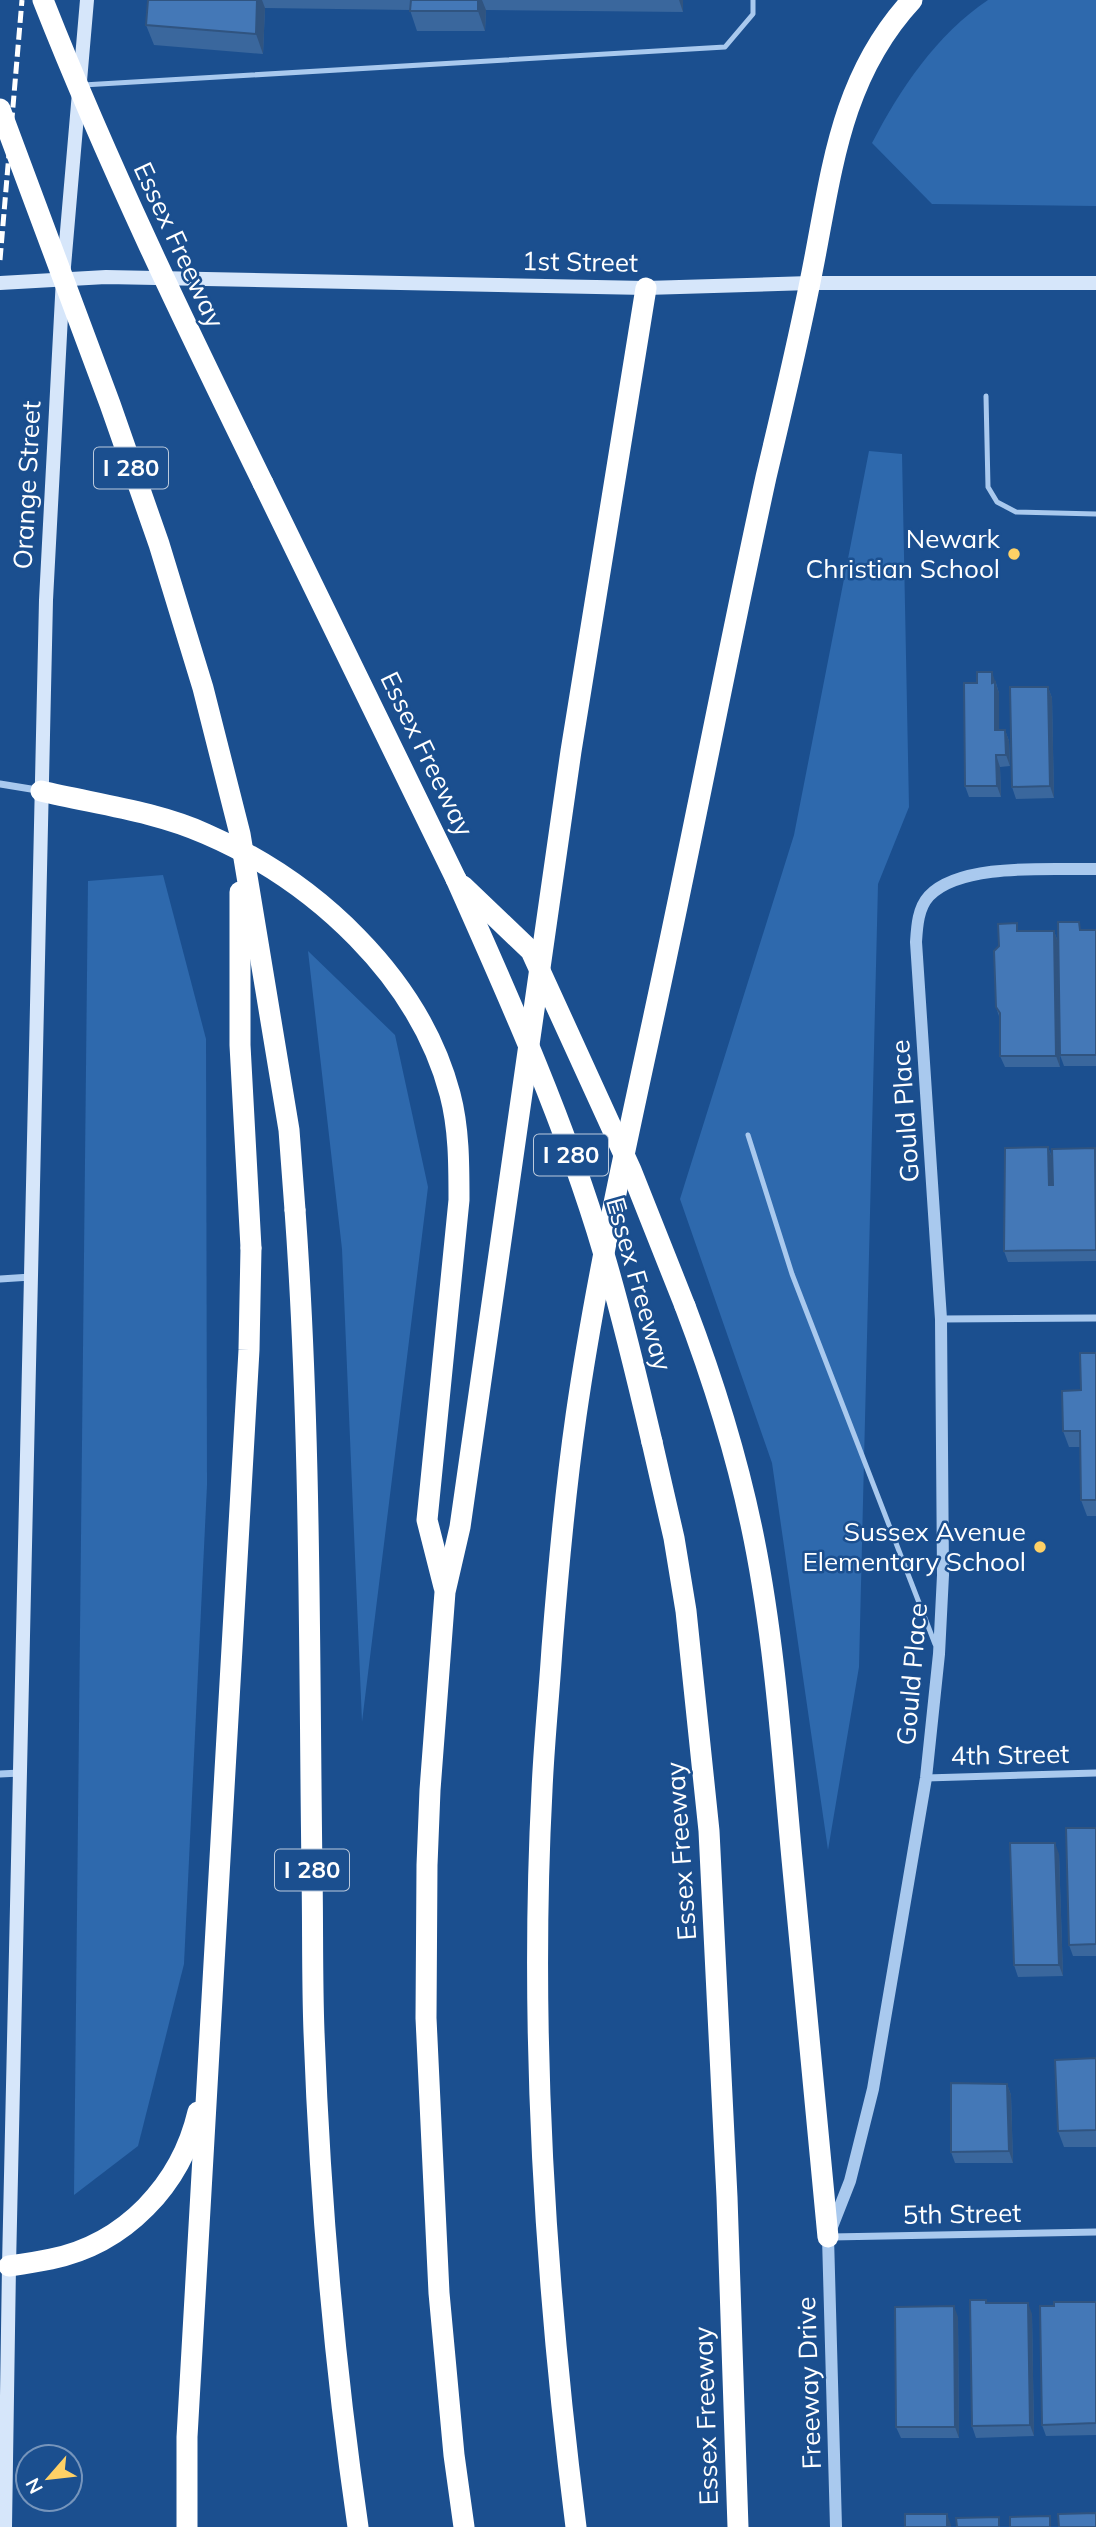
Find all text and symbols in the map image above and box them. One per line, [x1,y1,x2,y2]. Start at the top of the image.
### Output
street label: Essex Freeway [127,157,232,333]
street label: 1st Street [522,244,638,279]
street label: Orange Street [6,400,47,570]
road number: I 280 [94,448,168,489]
place label: Newark Christian School [805,522,1001,585]
marker: Newark Christian School [1006,546,1022,562]
street label: Essex Freeway [373,666,482,842]
street label: Gould Place [883,1039,926,1183]
road number: I 280 [534,1134,608,1176]
street label: Essex Freeway [599,1193,680,1375]
place label: Sussex Avenue Elementary School [802,1515,1026,1578]
marker: Sussex Avenue Elementary School [1032,1539,1048,1555]
street label: Gould Place [889,1601,934,1747]
street label: 4th Street [950,1737,1070,1772]
street label: Essex Freeway [658,1760,703,1941]
road number: I 280 [275,1850,349,1891]
street label: 5th Street [902,2196,1022,2231]
street label: Freeway Drive [789,2296,828,2470]
street label: Essex Freeway [686,2326,725,2506]
north arrow [14,2443,84,2513]
text: N [20,2474,48,2498]

